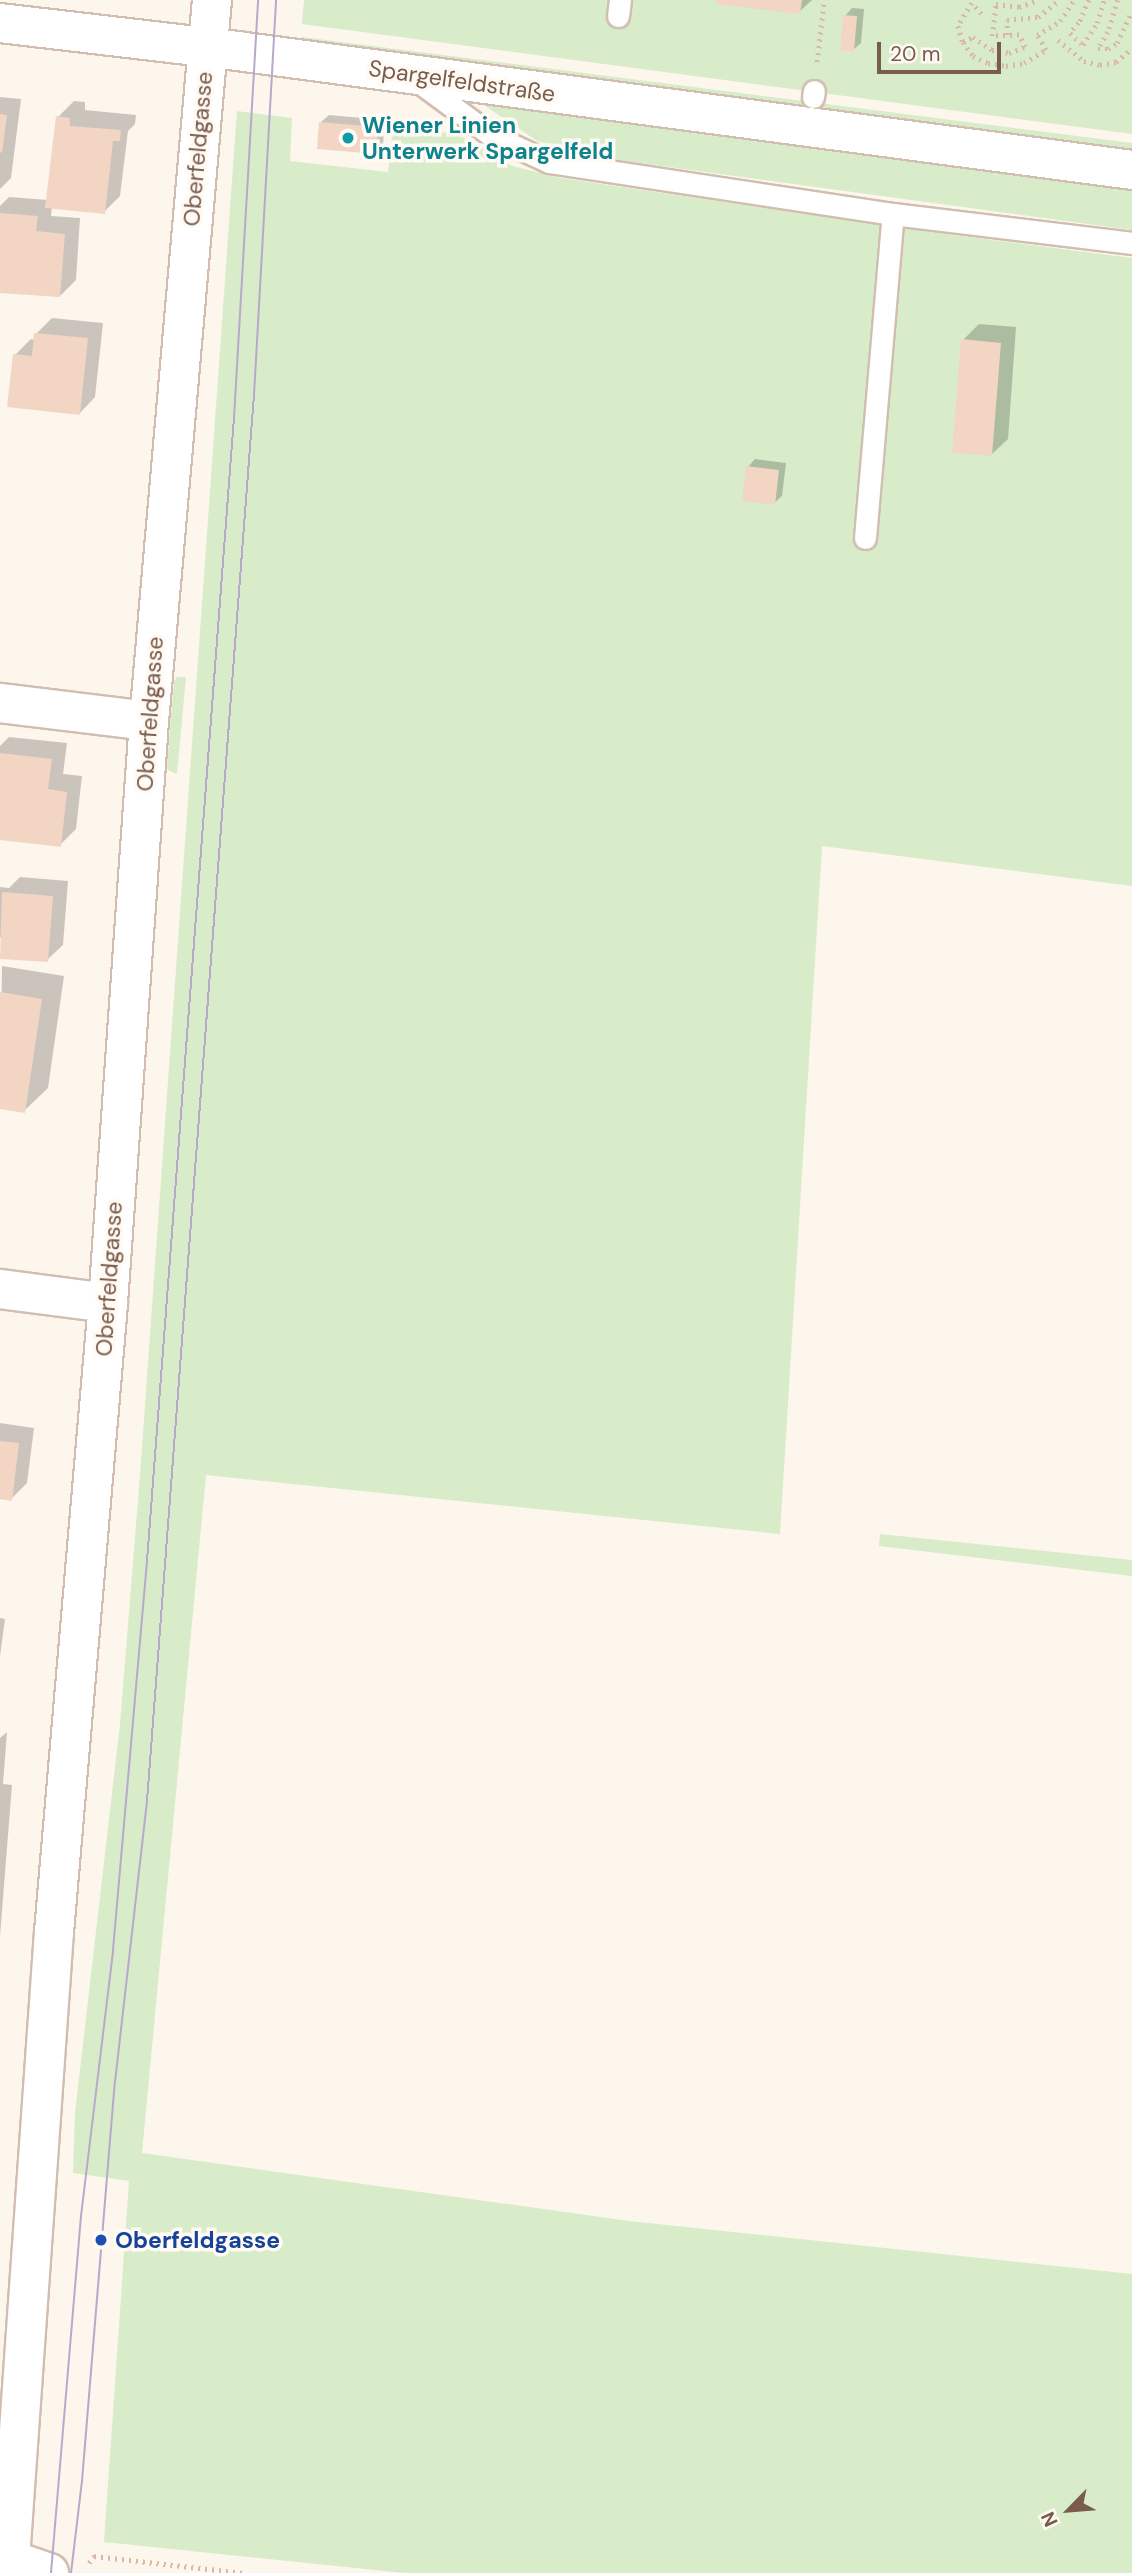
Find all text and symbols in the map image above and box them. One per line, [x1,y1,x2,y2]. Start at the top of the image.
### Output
scale bar [880,28,1004,72]
text: 20 m [890,40,941,68]
street label: Spargelfeldstraße [367,54,557,108]
street label: Oberfeldgasse [177,70,219,228]
place label: Wiener Linien Unterwerk Spargelfeld [362,111,613,165]
marker: Wiener Linien Unterwerk Spargelfeld [340,130,356,146]
street label: Oberfeldgasse [131,636,169,792]
street label: Oberfeldgasse [90,1201,128,1357]
place label: Oberfeldgasse [115,2226,280,2254]
marker: Oberfeldgasse [93,2232,109,2248]
north arrow [1034,2475,1104,2545]
text: N [1035,2508,1064,2531]

